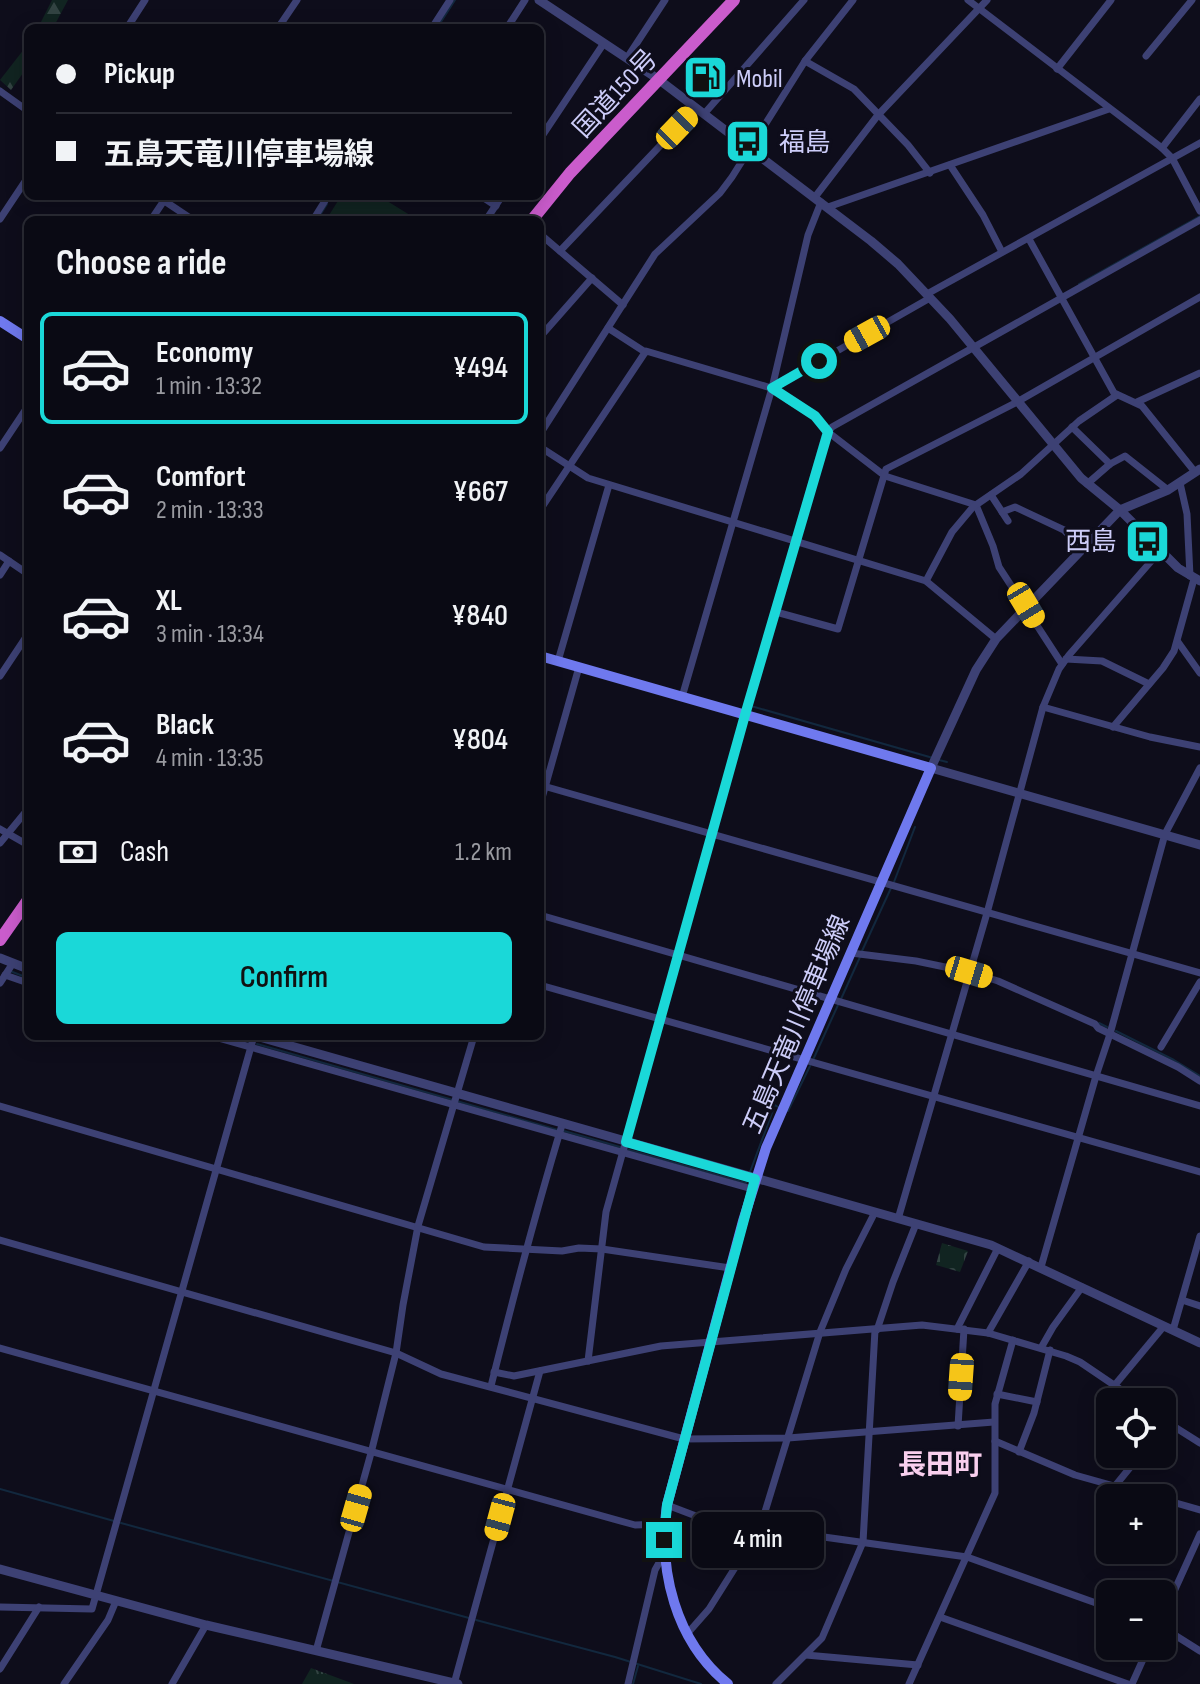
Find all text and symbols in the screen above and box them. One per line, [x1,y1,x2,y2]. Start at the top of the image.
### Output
street label: 国道150号 [568,44,665,144]
fuel station icon: Mobil [681,54,729,102]
text: Pickup [104,56,175,92]
place label: Mobil [736,64,783,95]
car [652,102,702,154]
bus stop icon: 福島 [724,118,772,166]
place label: 福島 [779,128,831,159]
text: 五島天竜川停車場線 [104,137,374,173]
text: Choose a ride [56,242,227,285]
car [840,312,894,356]
icon: car [60,332,132,404]
text: Economy [156,335,253,371]
route start [801,343,837,379]
text: ¥494 [453,350,508,386]
text: 1 min · 13:32 [156,371,262,402]
icon: car [60,456,132,528]
text: Comfort [156,459,246,495]
text: ¥667 [453,474,508,510]
text: 2 min · 13:33 [156,495,264,526]
bus stop icon: 西島 [1124,517,1172,565]
place label: 西島 [1065,527,1117,558]
car [1003,578,1049,632]
icon: car [60,580,132,652]
text: XL [156,583,182,619]
text: ¥840 [451,598,508,634]
text: 3 min · 13:34 [156,619,264,650]
icon: car [60,704,132,776]
text: Black [156,707,214,743]
text: ¥804 [452,722,508,758]
text: 4 min · 13:35 [156,743,263,774]
icon: cash [56,830,100,874]
text: Cash [120,834,169,870]
text: 1.2 km [455,837,512,868]
street label: 五島天竜川停車場線 [737,911,857,1138]
button: Confirm [56,932,512,1024]
car [943,954,995,990]
car [947,1352,975,1402]
map controls [1096,1388,1176,1660]
button: locate [1096,1388,1176,1468]
district label: 長田町 [898,1449,982,1482]
car [338,1482,374,1534]
button: + [1096,1484,1176,1564]
car [482,1491,518,1543]
callout: 4 min [692,1512,824,1568]
route end [646,1522,682,1558]
text: 4 min [733,1524,783,1555]
button: − [1096,1580,1176,1660]

